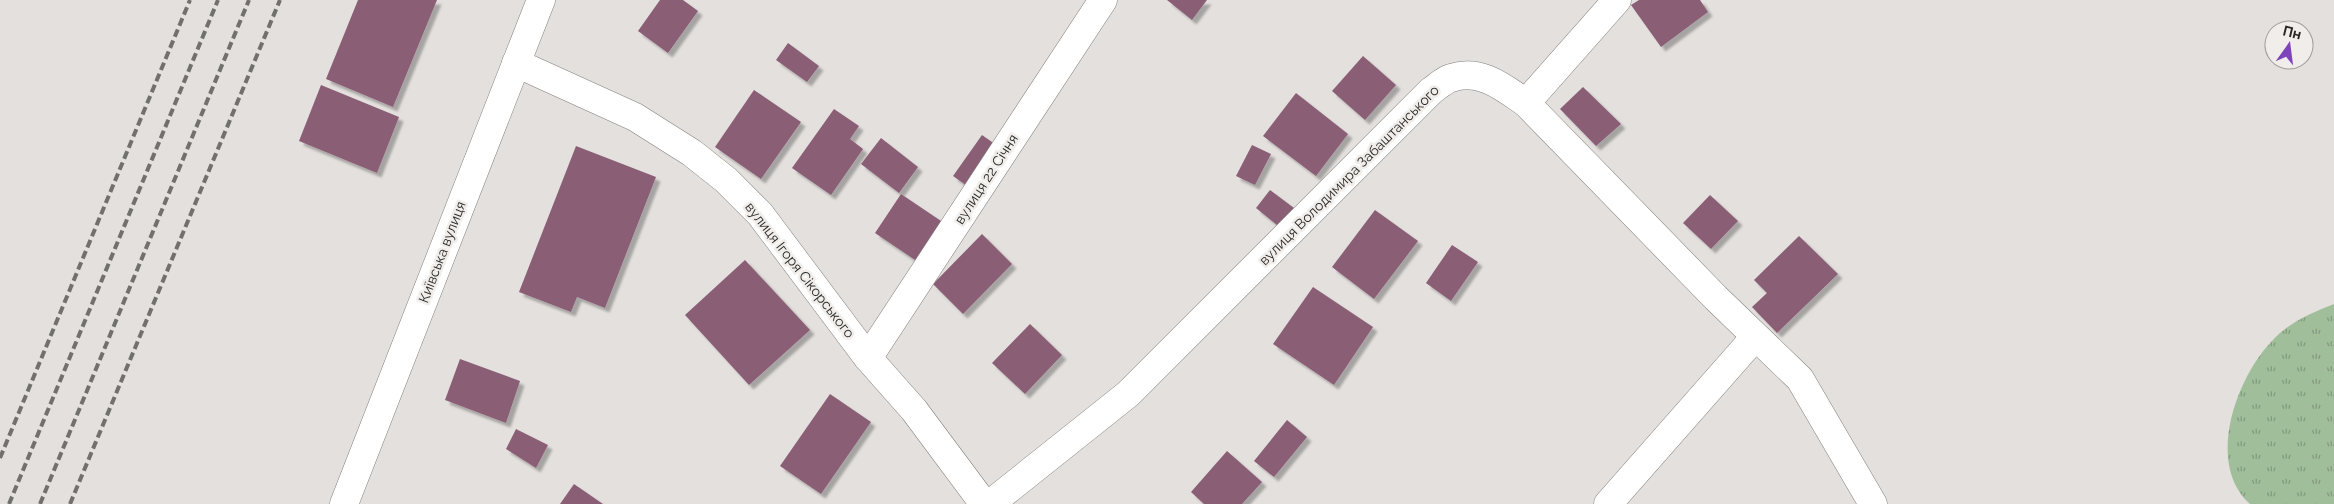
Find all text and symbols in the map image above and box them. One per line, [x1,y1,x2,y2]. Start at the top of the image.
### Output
north arrow [2264,20,2314,70]
text: Пн [2281,22,2303,42]
street label: вулиця Володимира Забаштанського [1256,82,1442,268]
street label: вулиця 22 Січня [951,131,1021,227]
street label: Київська вулиця [415,199,469,305]
street label: вулиця Ігоря Сікорського [742,199,858,341]

